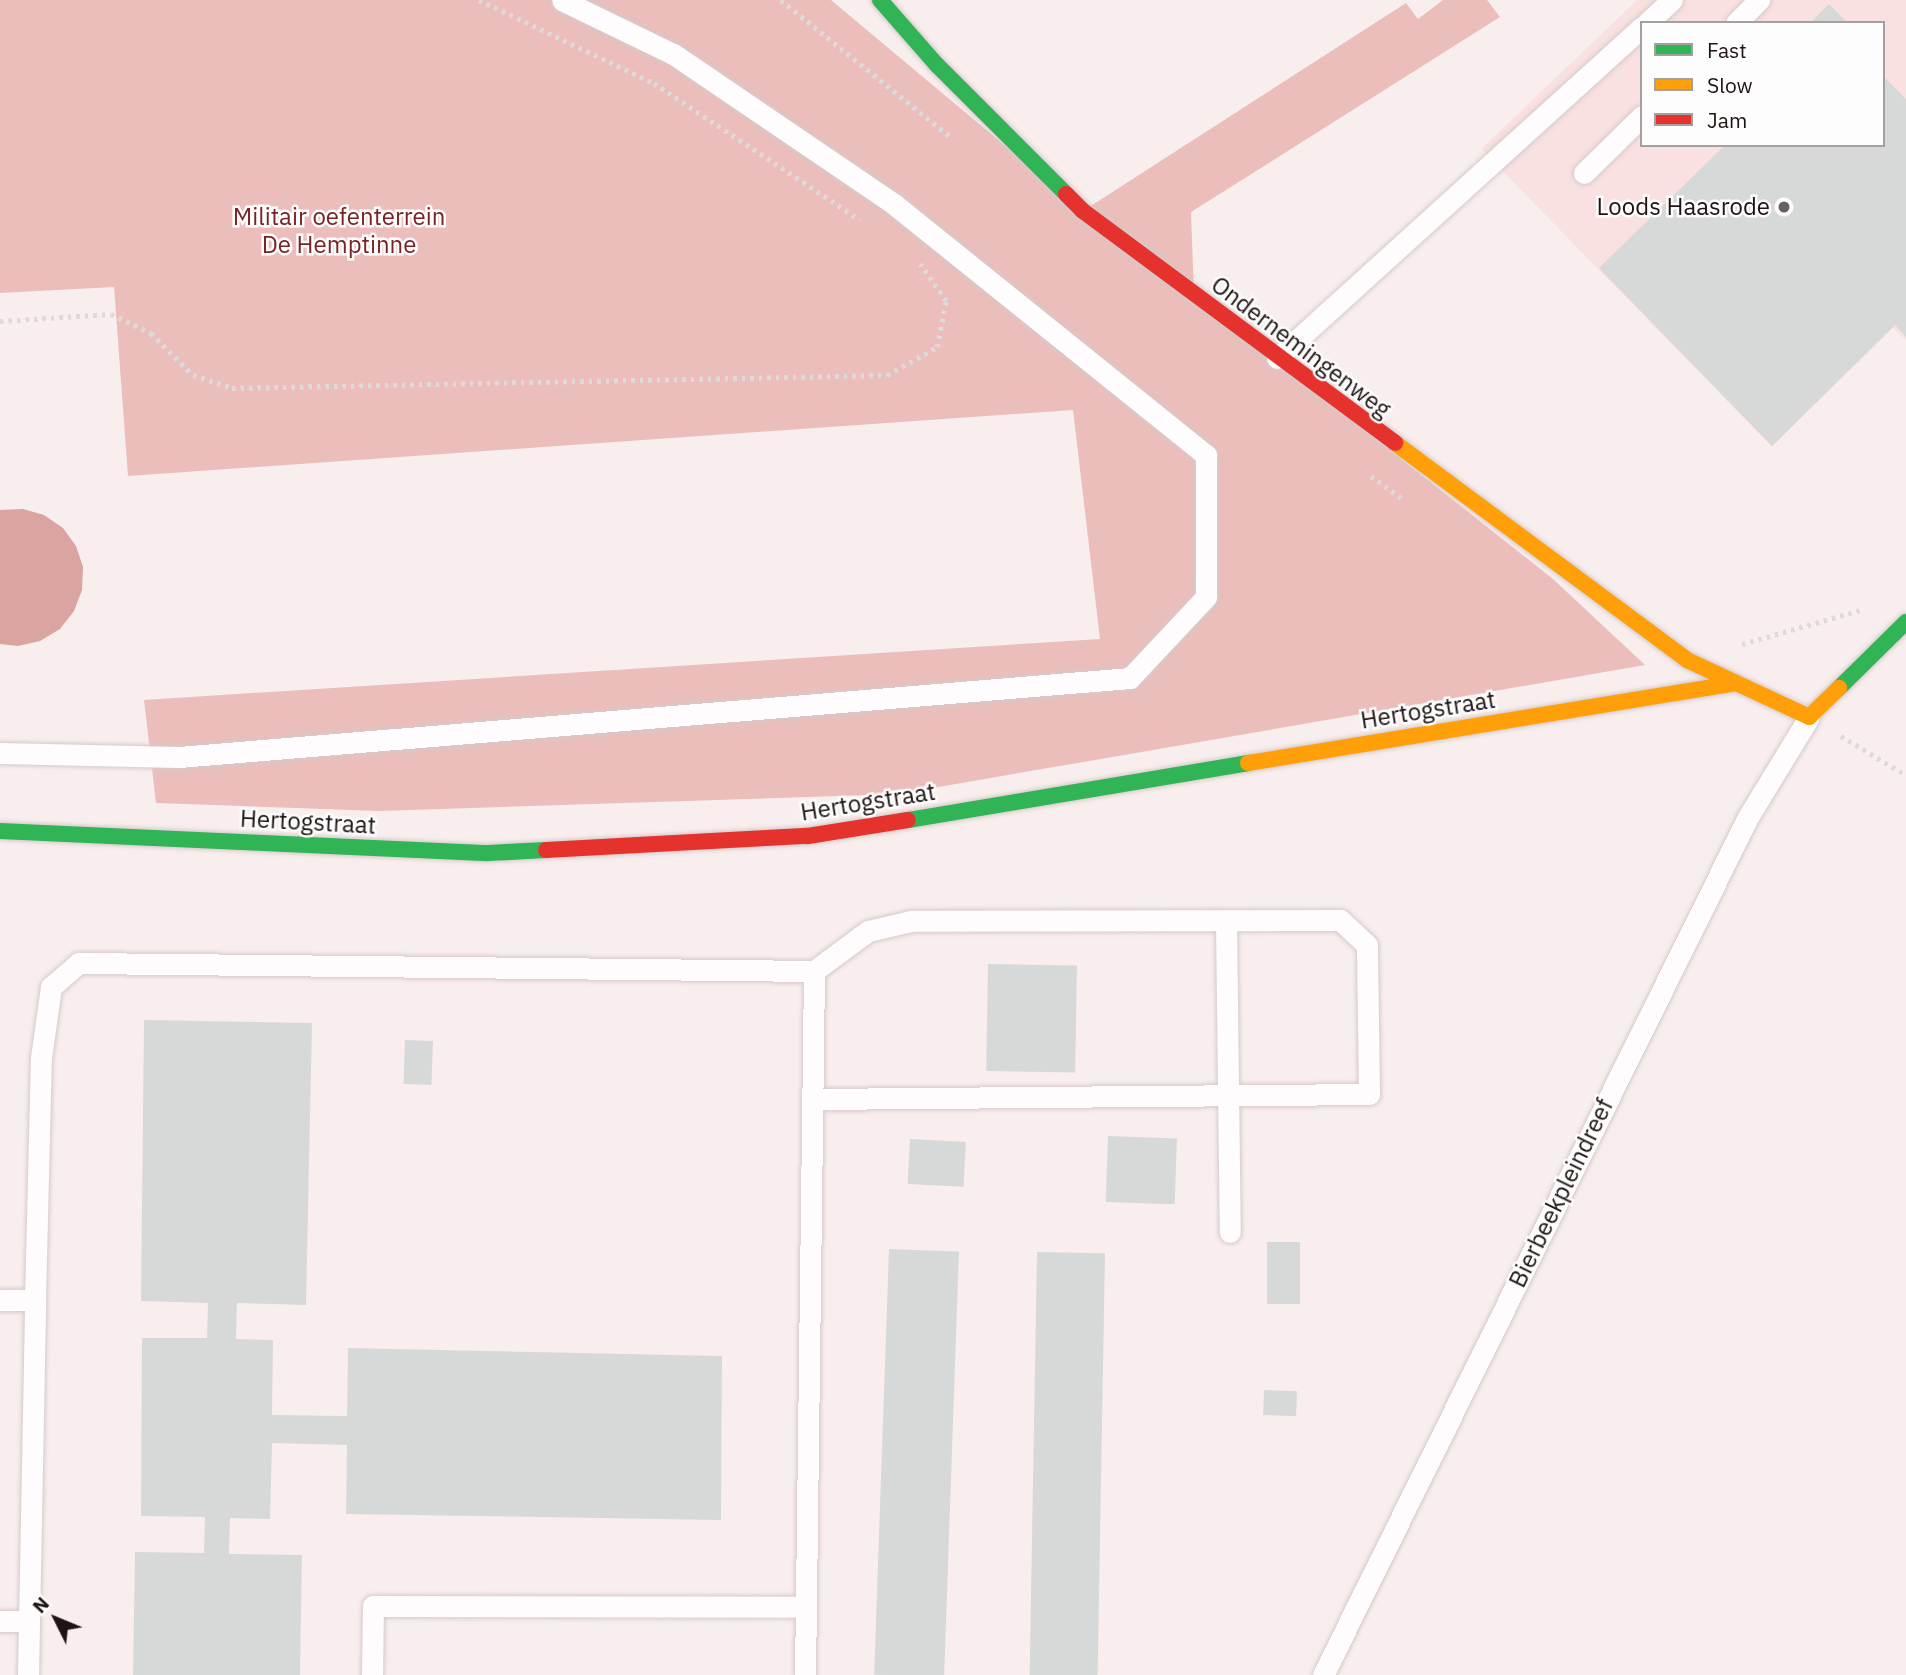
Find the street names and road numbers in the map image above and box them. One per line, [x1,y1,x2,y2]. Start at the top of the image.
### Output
street label: Ondernemingenweg [1206,270,1396,424]
street label: Hertogstraat [1358,685,1498,735]
street label: Hertogstraat [798,777,938,827]
street label: Hertogstraat [239,804,377,840]
street label: Bierbeekpleindreef [1503,1094,1619,1292]

